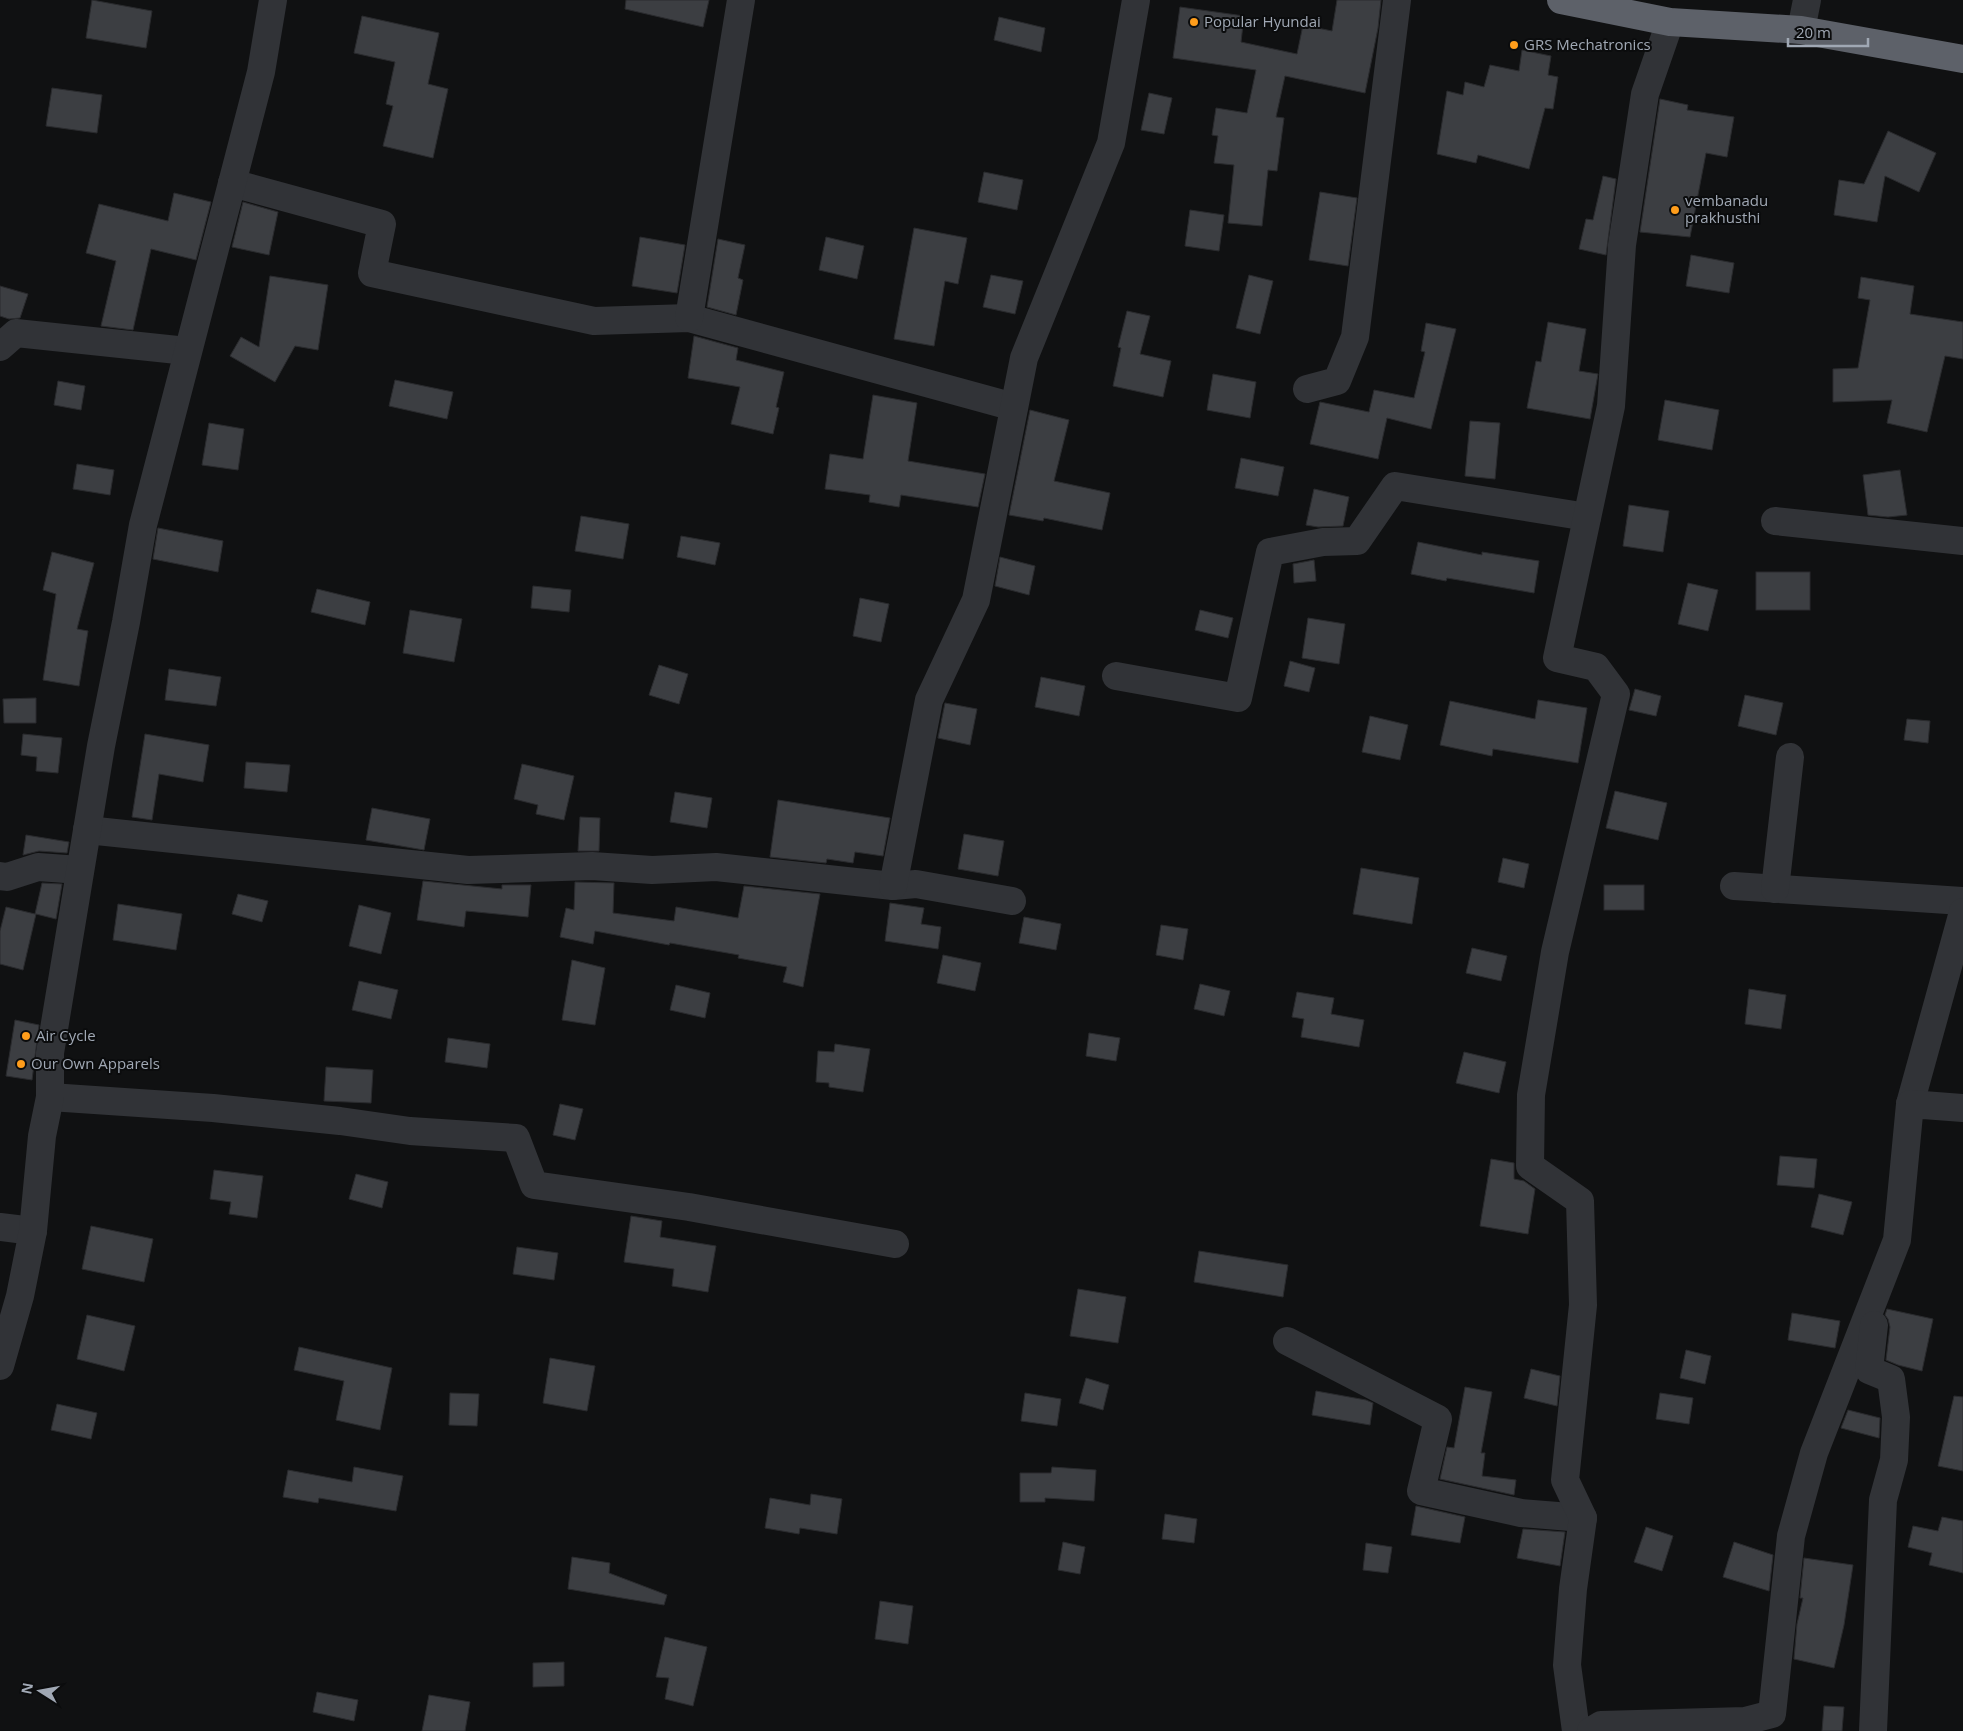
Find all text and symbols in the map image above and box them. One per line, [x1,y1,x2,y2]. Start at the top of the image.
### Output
place label: Popular Hyundai [1204,11,1321,31]
scale bar [1788,15,1868,47]
marker: Popular Hyundai [1188,16,1200,28]
text: 20 m [1796,22,1831,42]
place label: GRS Mechatronics [1524,34,1651,54]
marker: GRS Mechatronics [1508,39,1520,51]
place label: vembanadu prakhusthi [1685,190,1768,227]
marker: vembanadu prakhusthi [1669,204,1681,216]
place label: Air Cycle [36,1025,96,1045]
marker: Air Cycle [20,1030,32,1042]
place label: Our Own Apparels [31,1053,160,1073]
marker: Our Own Apparels [15,1058,27,1070]
north arrow [15,1666,65,1716]
text: N [16,1681,37,1696]

